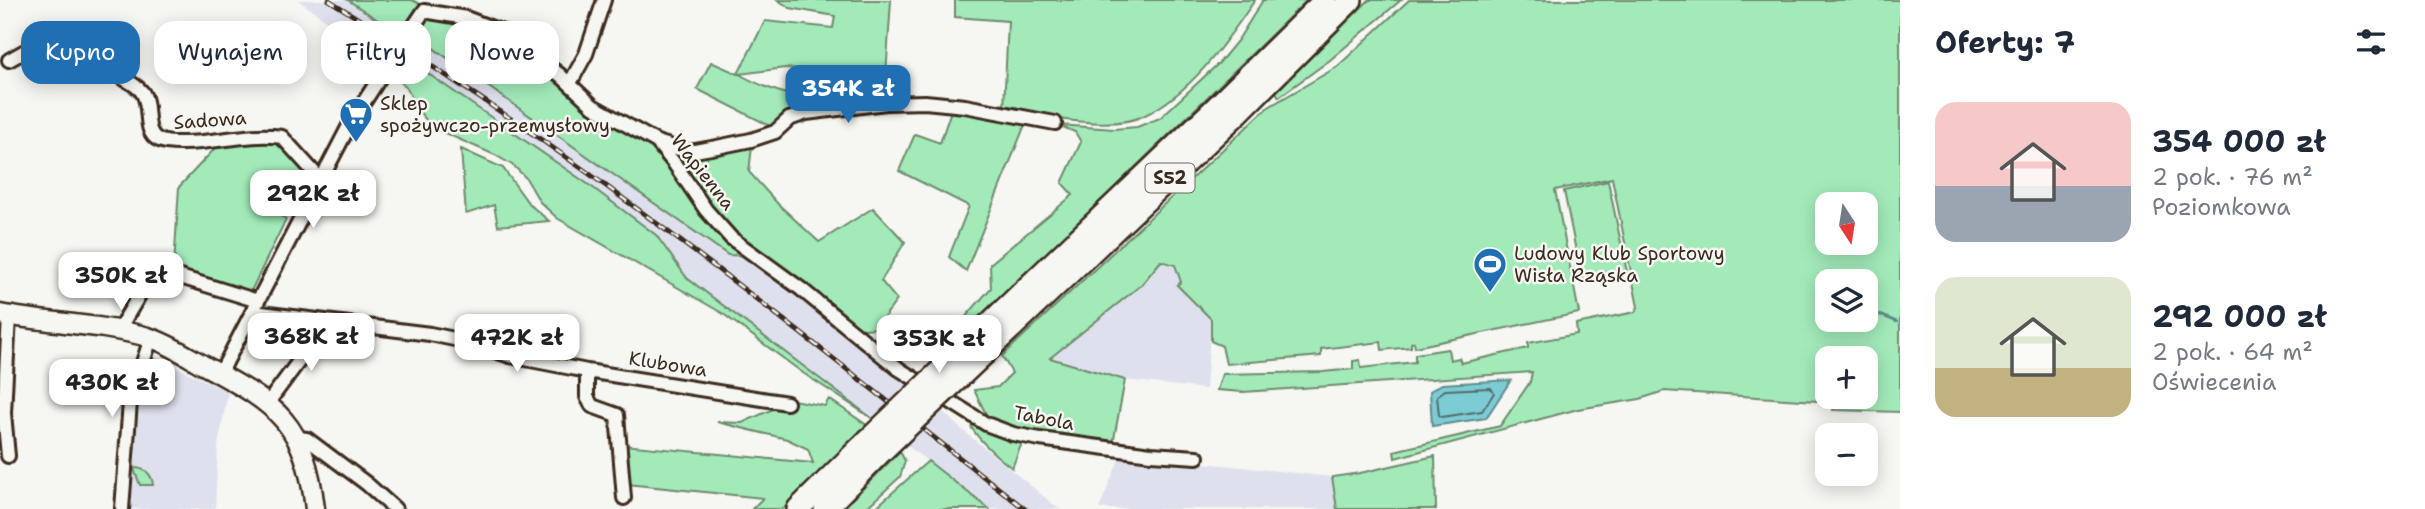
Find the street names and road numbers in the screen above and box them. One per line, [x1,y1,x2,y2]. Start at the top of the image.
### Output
street label: Sadowa [173,105,248,135]
street label: Wapienna [665,129,741,215]
road number: S52 [1146,163,1194,192]
street label: Klubowa [627,345,709,383]
street label: Tabola [1012,400,1077,436]

